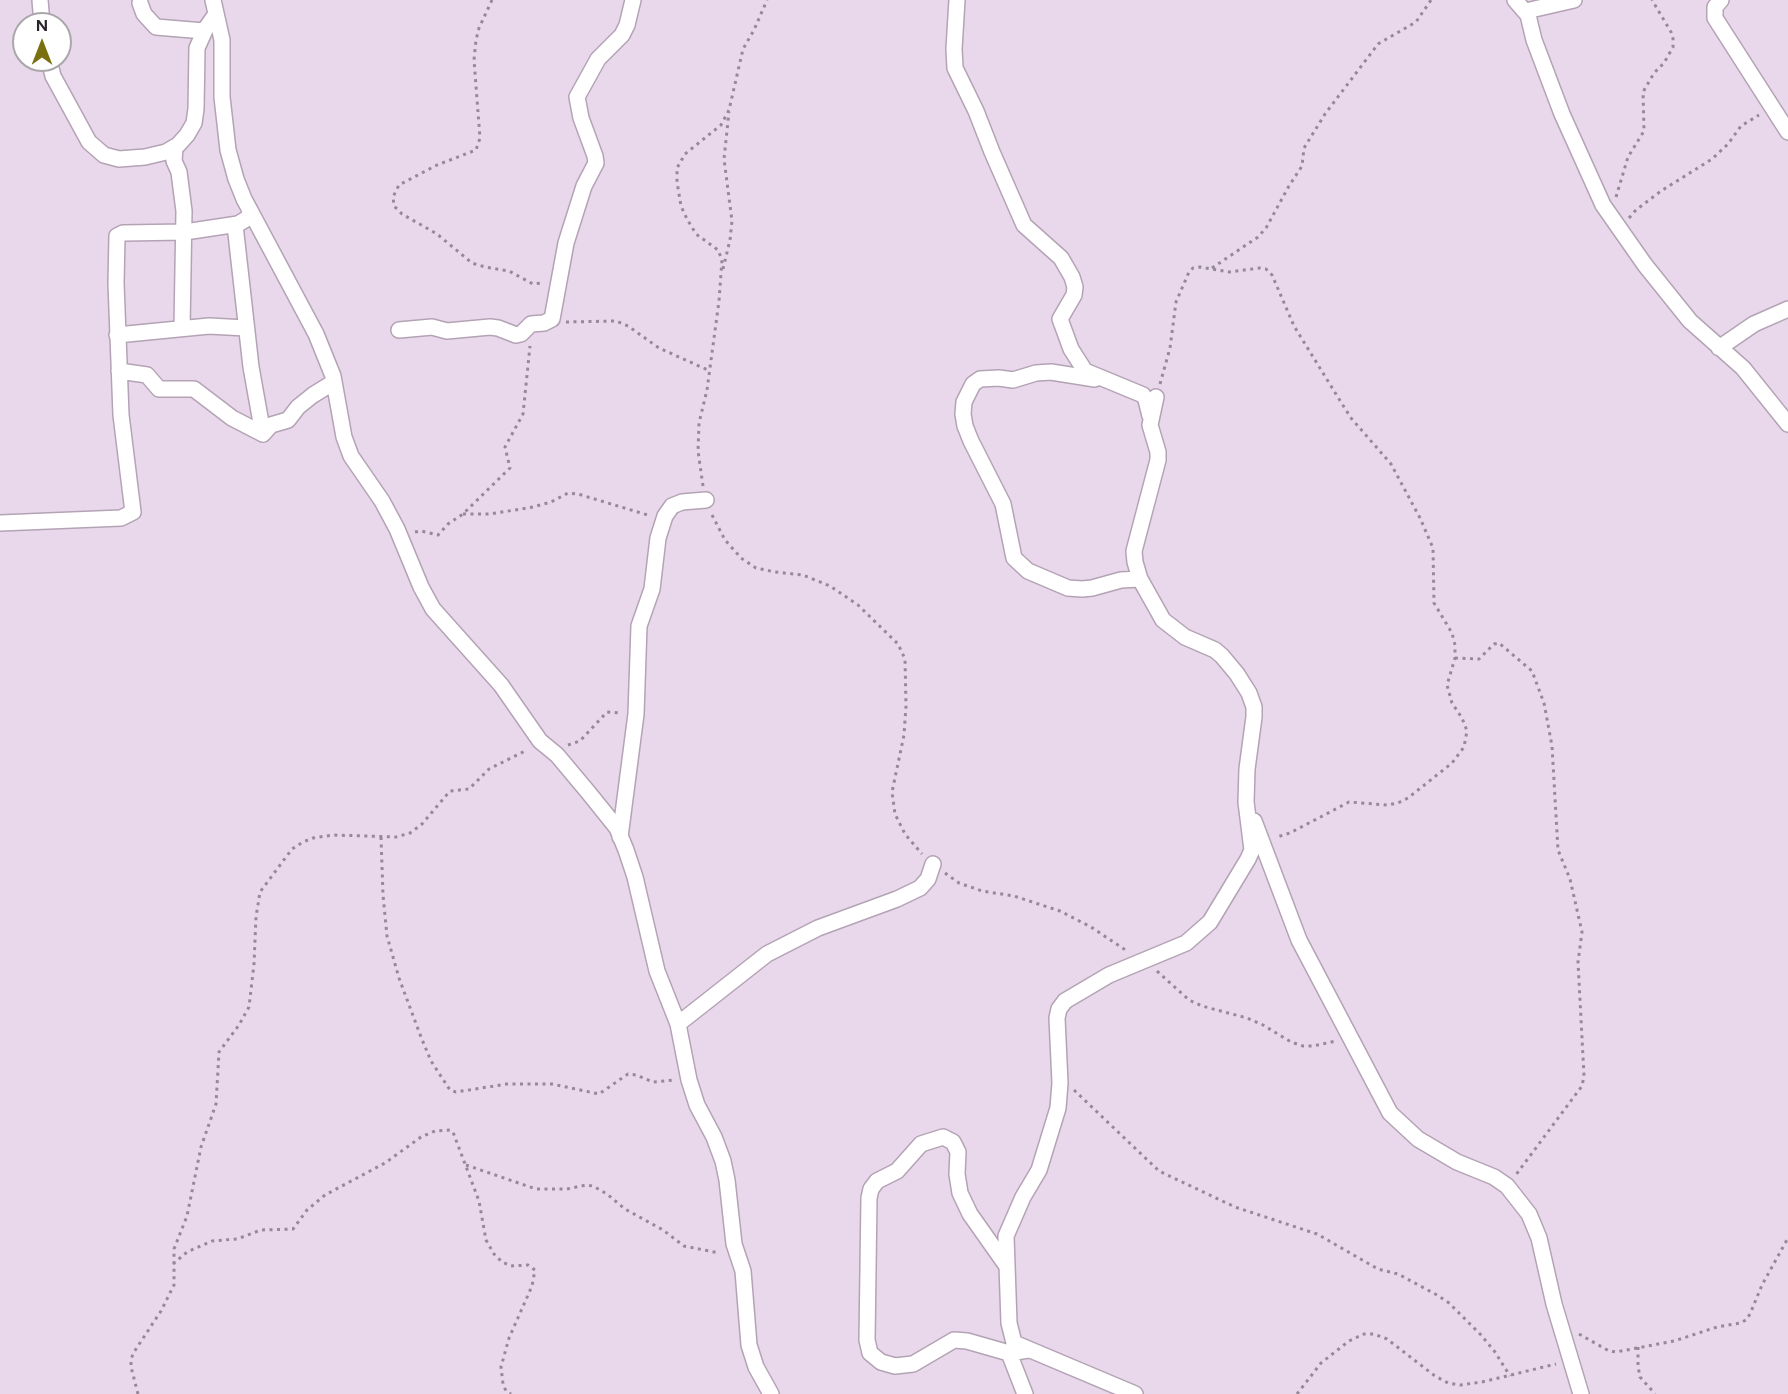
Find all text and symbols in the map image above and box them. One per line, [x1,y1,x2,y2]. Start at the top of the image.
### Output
north arrow [12,12,72,72]
text: N [36,16,48,35]

